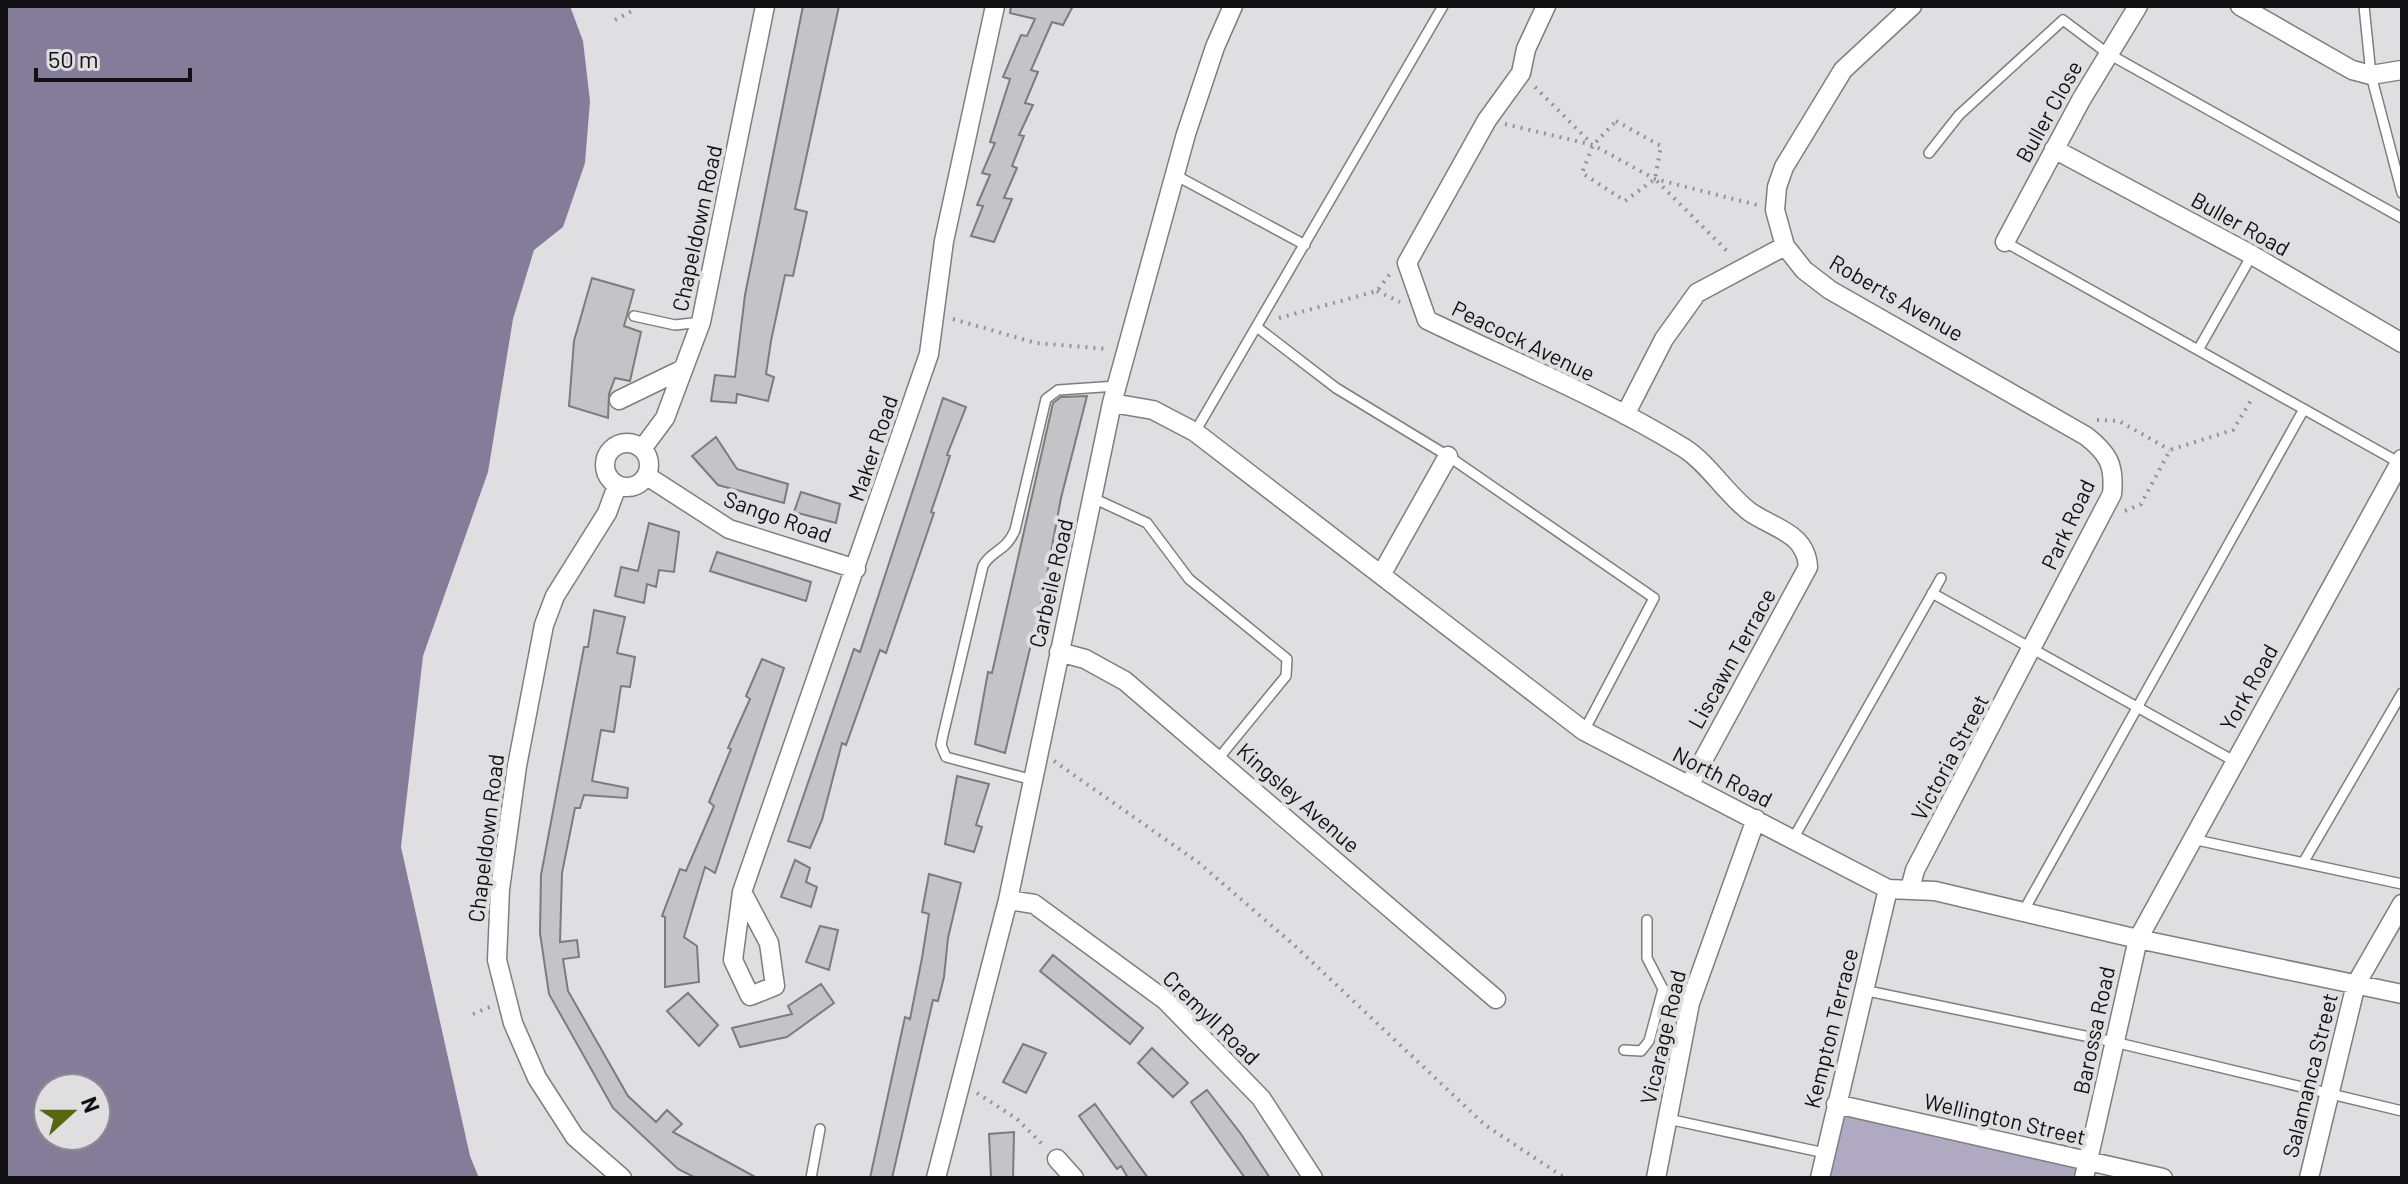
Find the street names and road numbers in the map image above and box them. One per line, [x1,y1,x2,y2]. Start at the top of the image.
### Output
street label: Buller Close [2009,56,2087,166]
street label: Chapeldown Road [666,142,726,314]
street label: Buller Road [2187,185,2295,261]
street label: Roberts Avenue [1825,248,1969,346]
street label: Peacock Avenue [1448,294,1600,386]
street label: Maker Road [842,392,902,504]
street label: Park Road [2035,475,2099,573]
street label: Sango Road [721,485,835,547]
street label: Carbeile Road [1023,516,1077,650]
street label: Liscawn Terrace [1682,583,1780,733]
street label: York Road [2214,639,2282,735]
street label: Victoria Street [1905,690,1993,824]
street label: Kingsley Avenue [1232,737,1366,857]
street label: North Road [1669,740,1777,812]
street label: Chapeldown Road [462,752,508,924]
street label: Kempton Terrace [1798,945,1862,1111]
street label: Cremyll Road [1158,964,1266,1070]
street label: Barossa Road [2067,964,2119,1096]
street label: Vicarage Road [1634,967,1690,1107]
street label: Salamanca Street [2276,990,2342,1160]
street label: Wellington Street [1922,1087,2088,1149]

